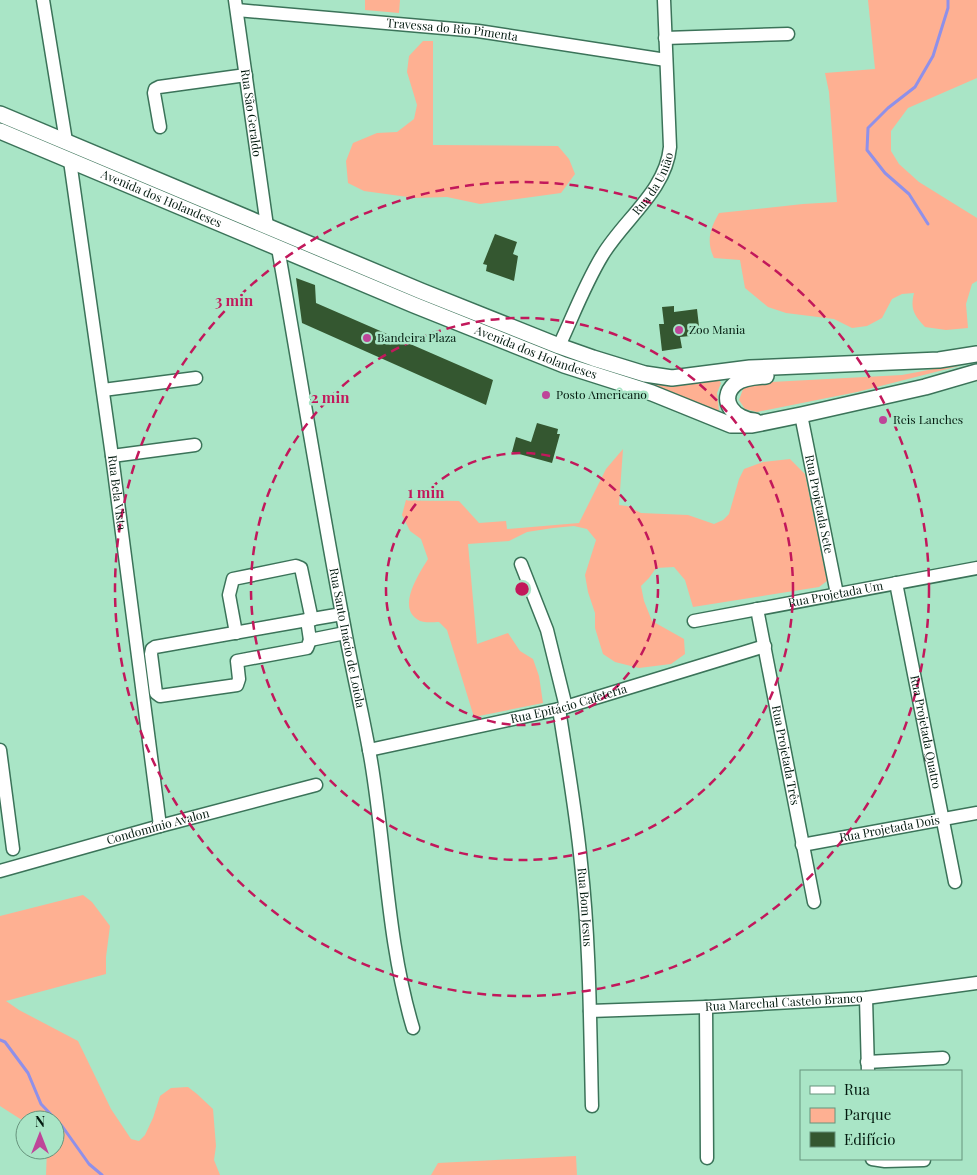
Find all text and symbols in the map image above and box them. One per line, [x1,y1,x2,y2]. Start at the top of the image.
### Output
street label: Travessa do Rio Pimenta [386,14,519,44]
street label: Rua São Geraldo [238,68,266,158]
street label: Rua da União [628,150,676,218]
street label: Avenida dos Holandeses [98,165,225,230]
text: 3 min [215,290,254,310]
street label: Avenida dos Holandeses [472,321,599,382]
place label: Zoo Mania [689,321,745,337]
marker: Zoo Mania [673,324,685,336]
place label: Bandeira Plaza [377,329,456,345]
marker: Bandeira Plaza [361,332,373,344]
place label: Posto Americano [556,386,647,402]
text: 2 min [311,387,350,407]
marker: Posto Americano [540,389,552,401]
place label: Reis Lanches [893,411,963,427]
marker: Reis Lanches [877,414,889,426]
street label: Rua Projetada Sete [802,453,838,555]
street label: Rua Bela Vista [105,454,131,531]
text: 1 min [408,482,445,502]
street label: Rua Santo Inácio de Loiola [327,566,369,709]
street label: Rua Projetada Um [787,577,885,610]
centre of rings [513,580,531,598]
street label: Rua Projetada Quatro [907,674,946,791]
street label: Rua Epitácio Cafeteria [509,680,629,726]
street label: Rua Projetada Três [769,704,804,806]
street label: Condomínio Avalon [104,804,211,848]
street label: Rua Projetada Dois [838,811,941,845]
street label: Rua Bom Jesus [575,867,597,947]
street label: Rua Marechal Castelo Branco [705,989,863,1014]
legend [800,1070,962,1160]
text: Rua [844,1079,870,1099]
text: Parque [844,1104,891,1124]
north arrow [15,1110,65,1160]
text: N [35,1112,45,1131]
text: Edifício [844,1129,896,1149]

